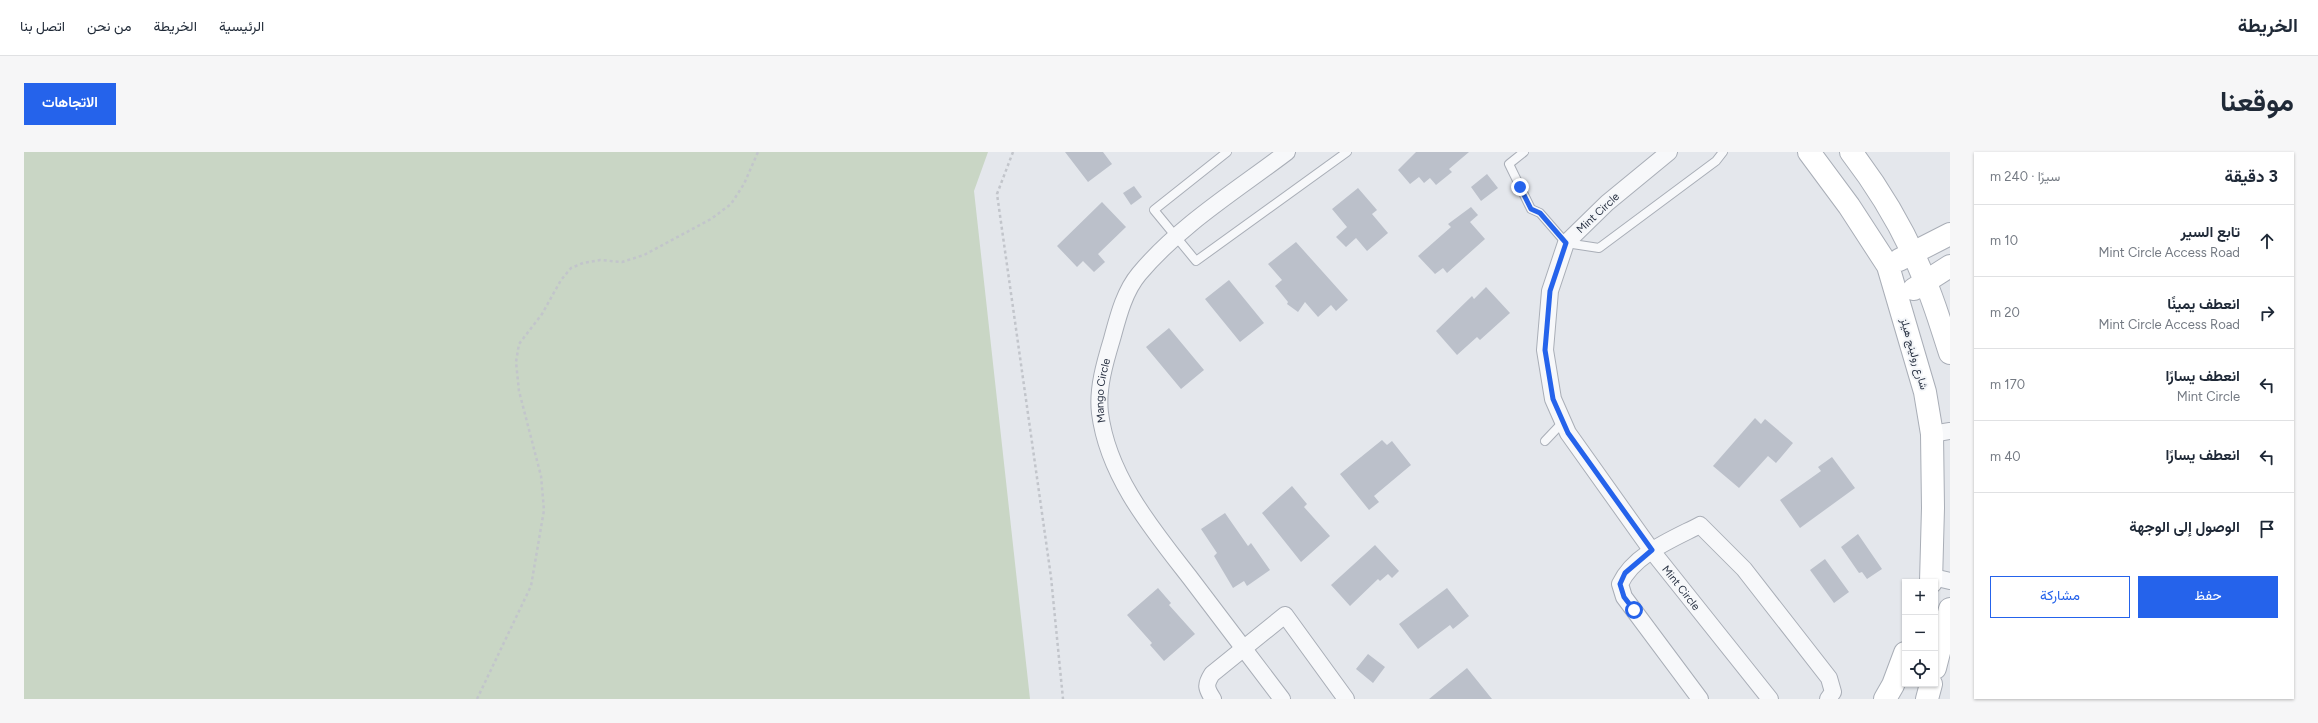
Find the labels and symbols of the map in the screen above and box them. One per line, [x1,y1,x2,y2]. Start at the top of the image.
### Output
route end [1511,178,1529,196]
street label: Mint Circle [1574,190,1622,236]
street label: شارع رولينج هيلز [1896,316,1931,392]
street label: Mango Circle [1093,357,1113,424]
street label: Mint Circle [1660,563,1703,613]
route start [1625,601,1643,619]

